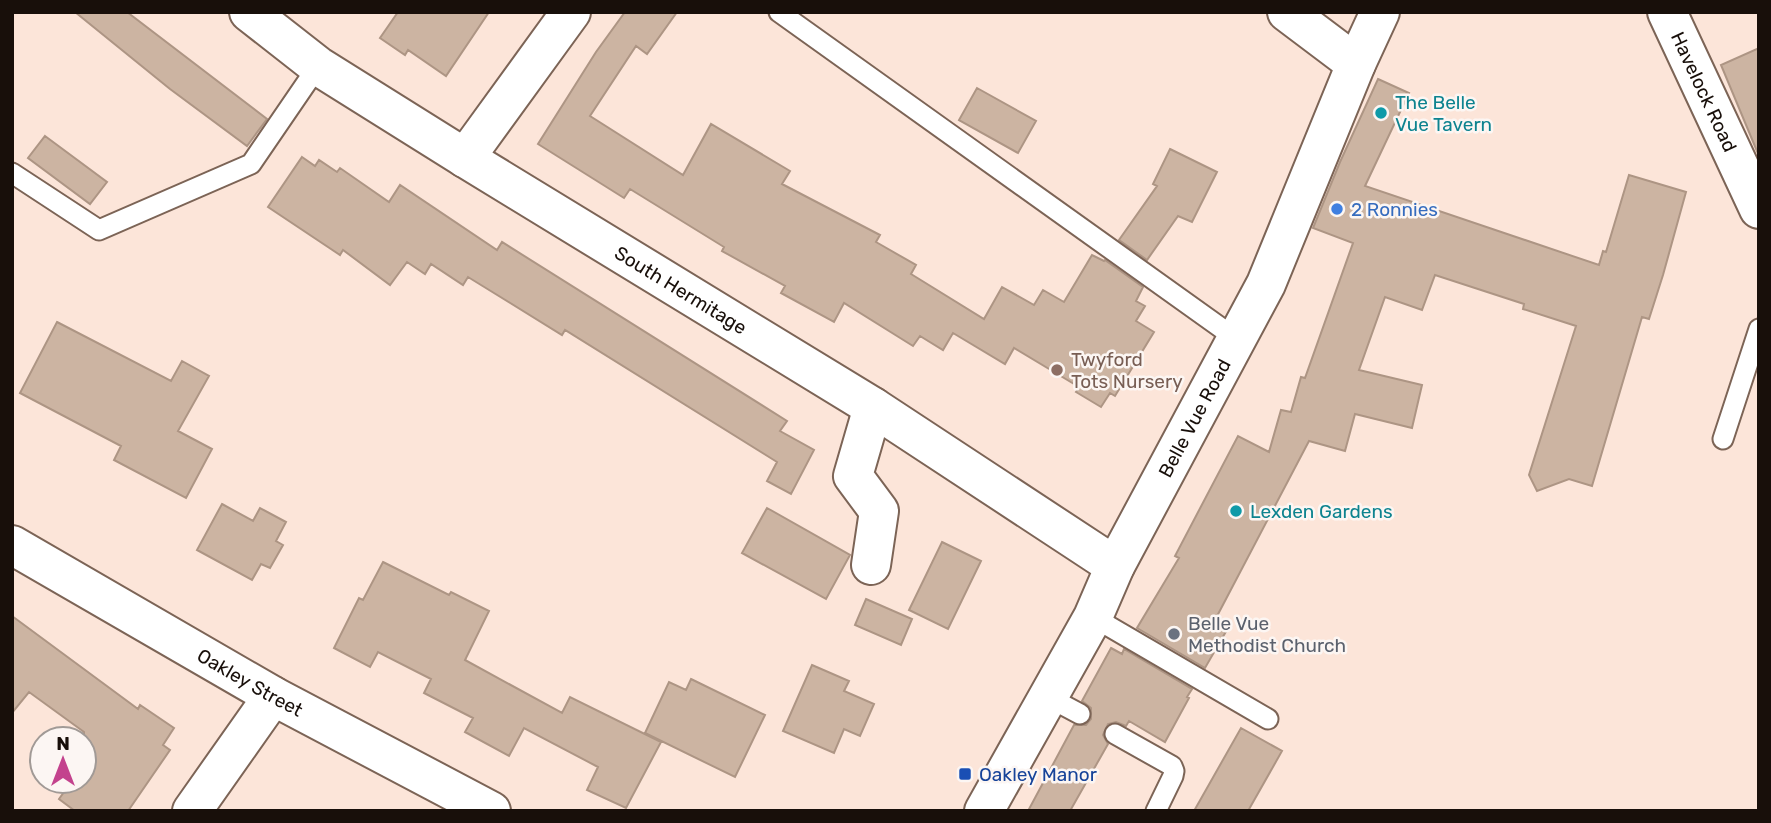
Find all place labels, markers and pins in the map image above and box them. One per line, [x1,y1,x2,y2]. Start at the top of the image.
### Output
place label: The Belle Vue Tavern [1395,91,1492,136]
marker: The Belle Vue Tavern [1373,105,1389,121]
place label: 2 Ronnies [1351,198,1438,221]
marker: 2 Ronnies [1329,201,1345,217]
place label: Twyford Tots Nursery [1071,348,1183,393]
marker: Twyford Tots Nursery [1049,362,1065,378]
place label: Lexden Gardens [1250,500,1393,523]
marker: Lexden Gardens [1228,503,1244,519]
place label: Belle Vue Methodist Church [1188,612,1346,657]
marker: Belle Vue Methodist Church [1166,626,1182,642]
place label: Oakley Manor [979,763,1098,786]
marker: Oakley Manor [957,766,973,782]

